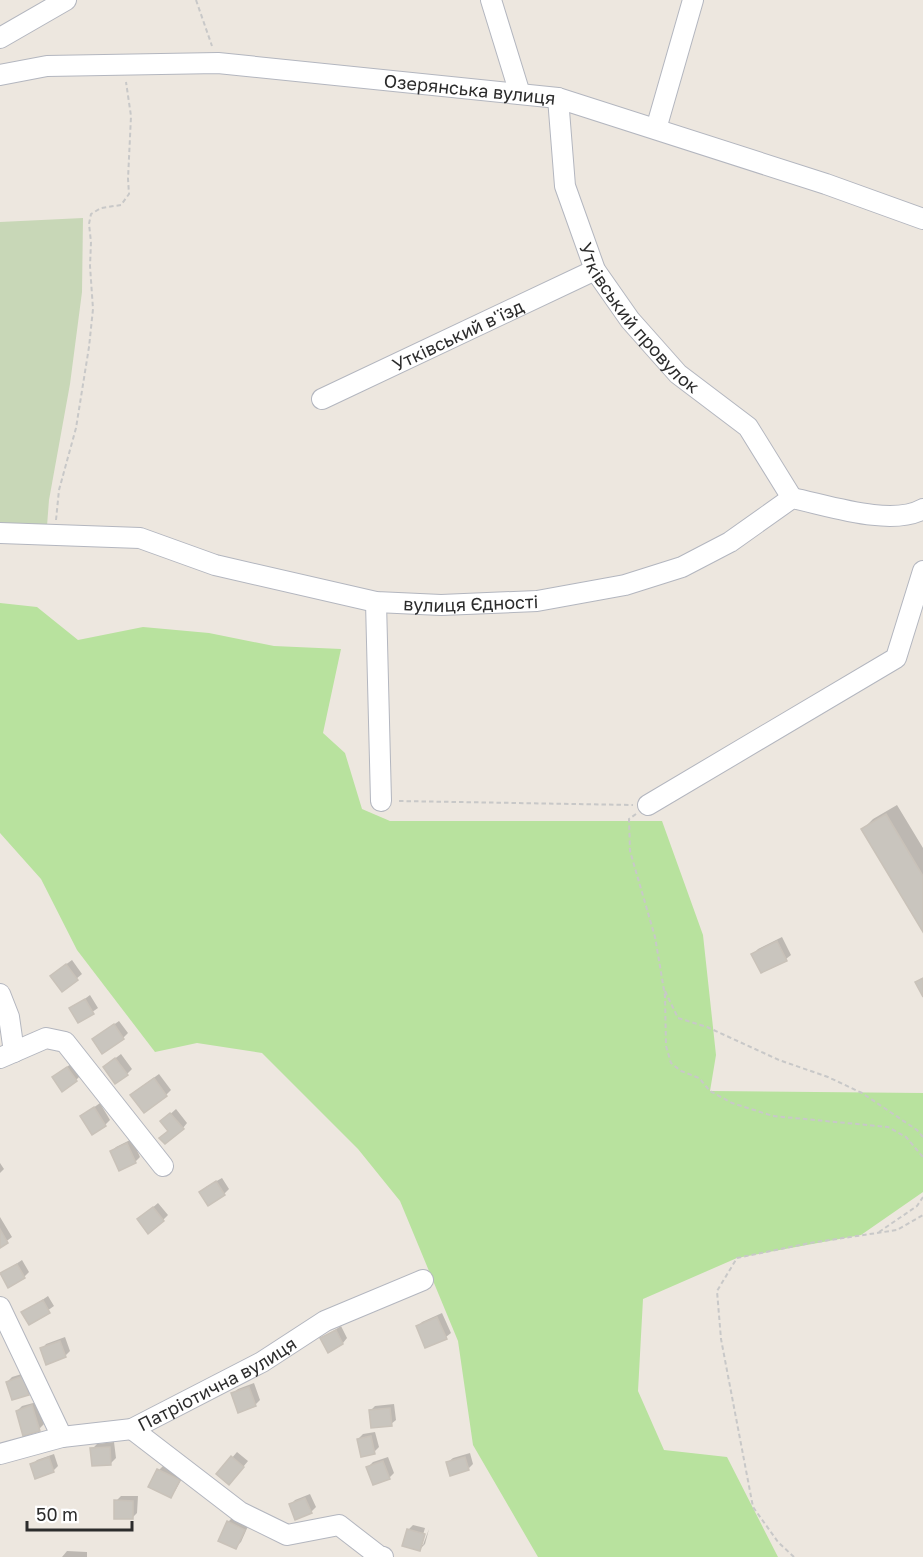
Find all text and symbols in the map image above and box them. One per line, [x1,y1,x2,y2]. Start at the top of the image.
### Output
street label: Озерянська вулиця [383,69,557,109]
street label: Утківський провулок [575,240,704,397]
street label: Утківський в'їзд [388,294,527,375]
street label: вулиця Єдності [403,590,539,616]
street label: Патріотична вулиця [134,1332,300,1435]
scale bar [27,1494,132,1532]
text: 50 m [36,1503,78,1525]

